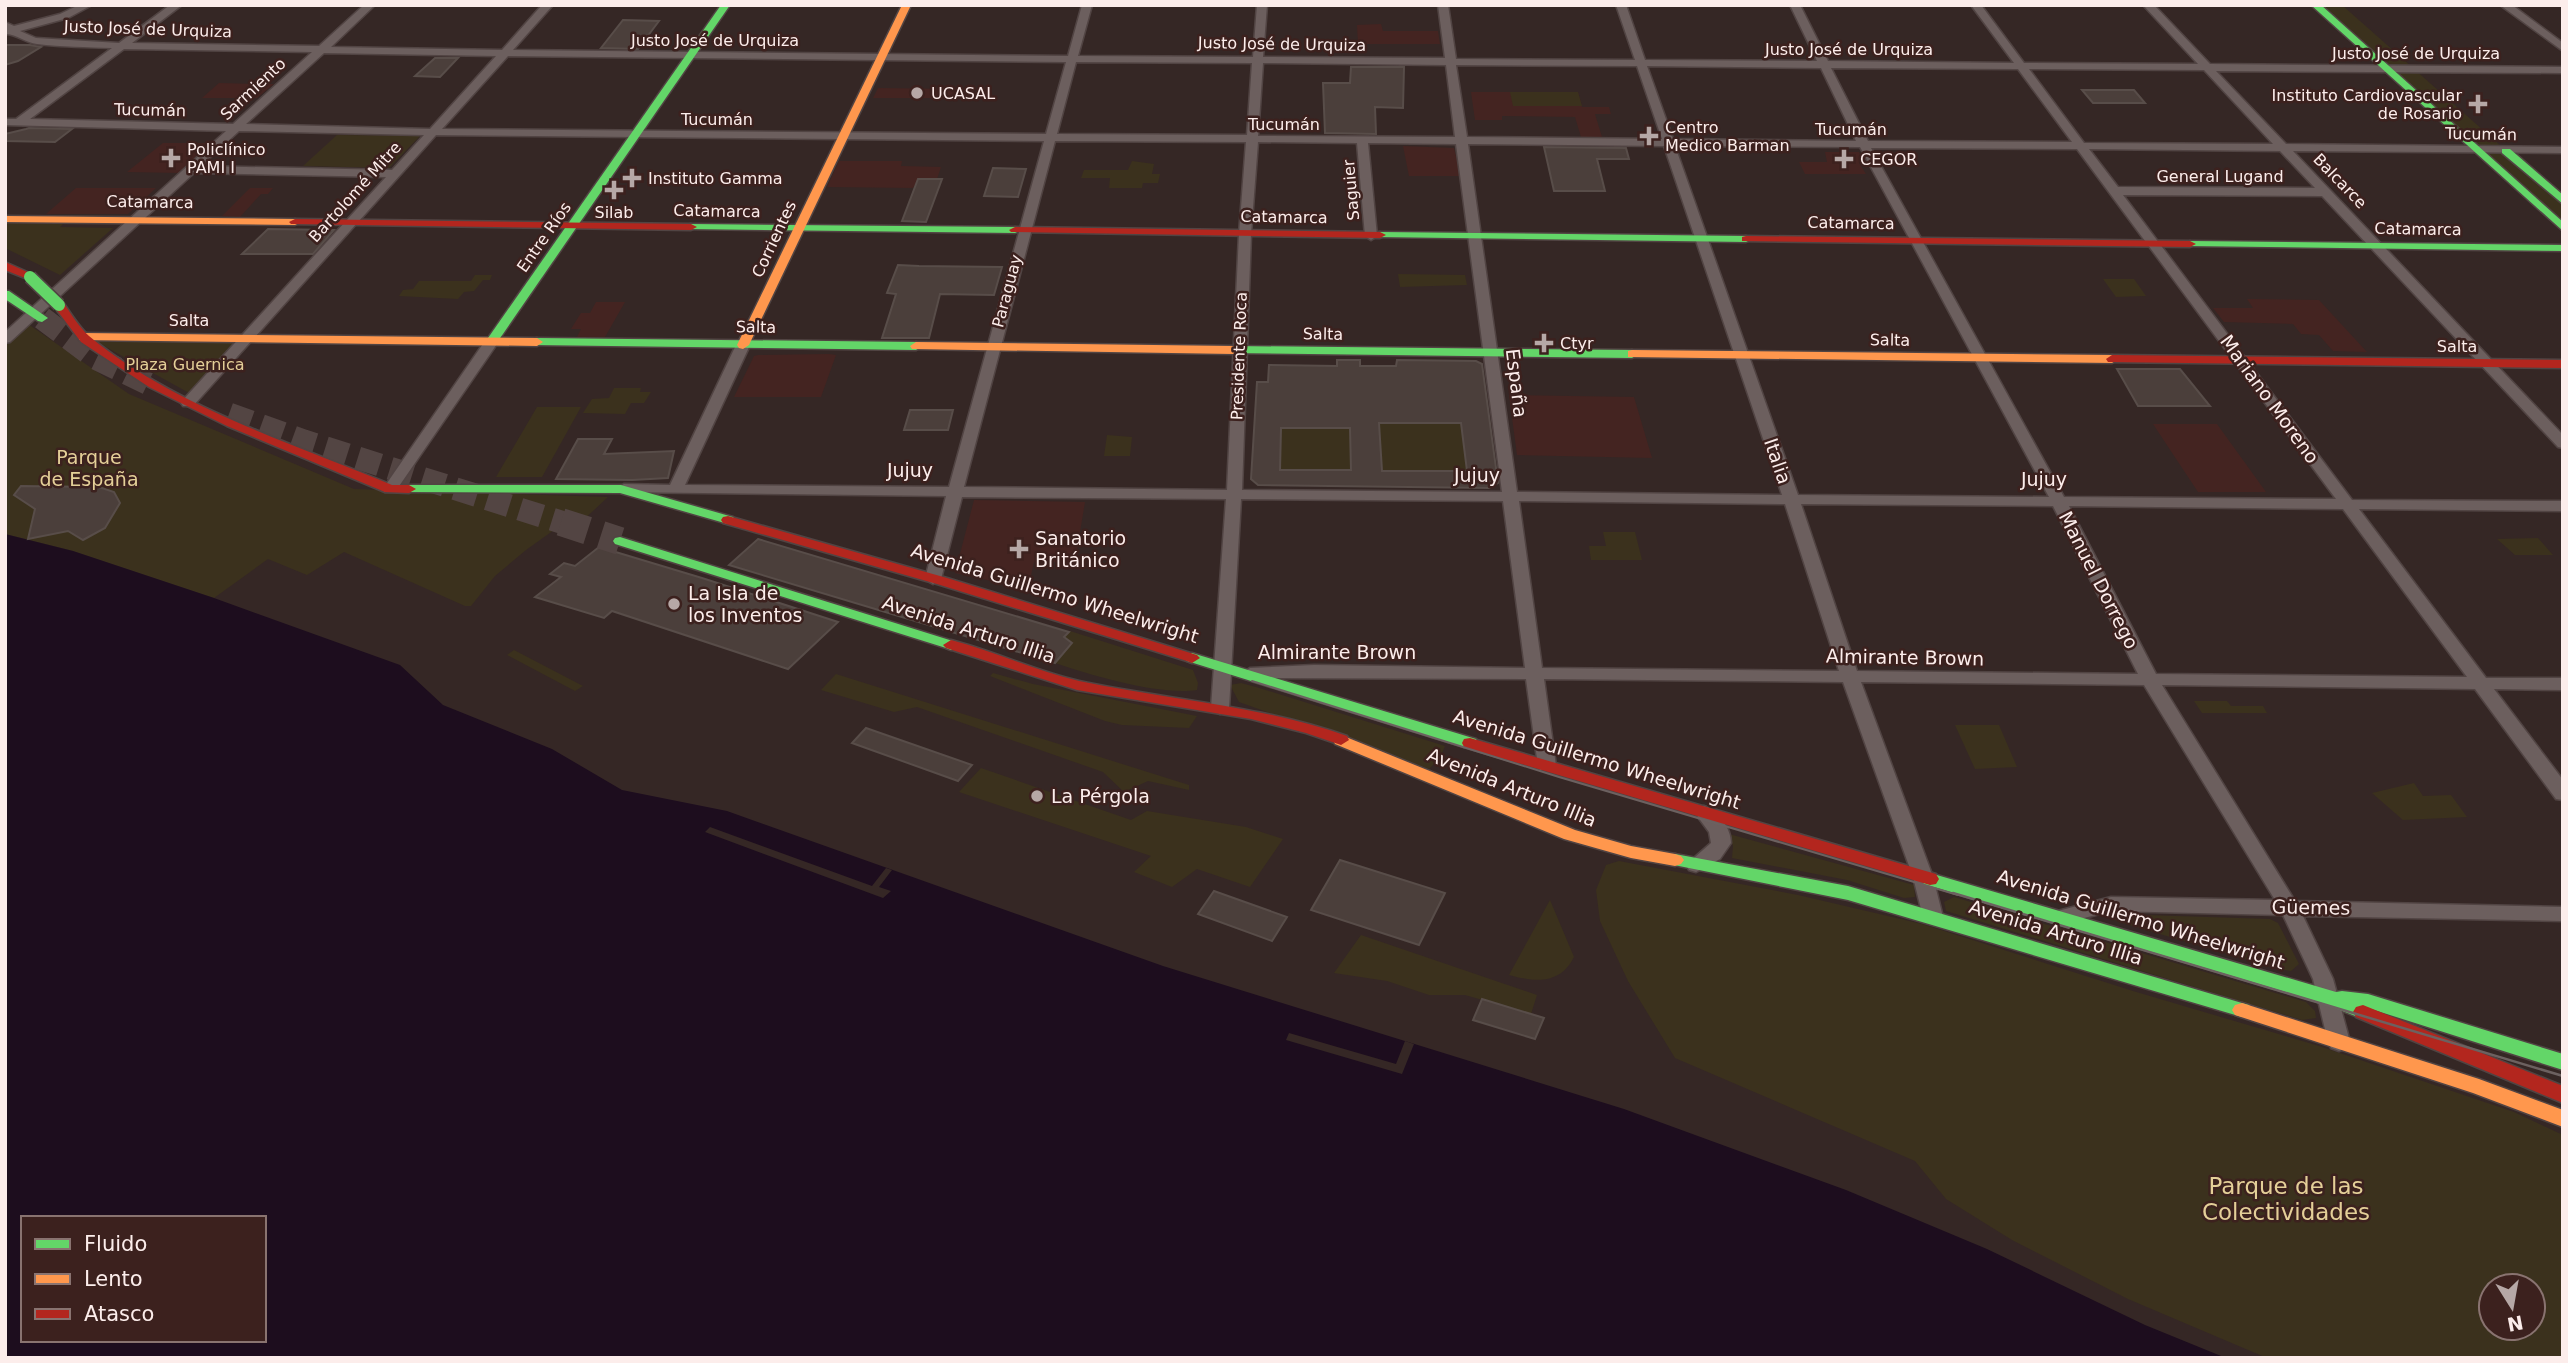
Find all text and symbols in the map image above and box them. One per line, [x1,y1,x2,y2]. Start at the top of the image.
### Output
street label: Justo José de Urquiza [63,17,232,41]
street label: Justo José de Urquiza [630,31,799,50]
street label: Justo José de Urquiza [1197,33,1366,55]
street label: Justo José de Urquiza [1764,40,1933,59]
street label: Justo José de Urquiza [2331,44,2500,63]
street label: Sarmiento [216,54,290,124]
place label: UCASAL [931,84,995,103]
marker: UCASAL [909,85,925,101]
place label: Instituto Cardiovascular de Rosario [2271,86,2462,123]
marker: Instituto Cardiovascular de Rosario [2468,94,2488,114]
street label: Tucumán [113,100,186,120]
street label: Tucumán [680,110,753,129]
street label: Tucumán [1247,115,1320,134]
place label: Centro Medico Barman [1665,118,1790,155]
street label: Tucumán [1814,120,1887,139]
street label: Tucumán [2444,124,2517,144]
marker: Centro Medico Barman [1639,126,1659,146]
street label: Bartolomé Mitre [305,138,405,246]
place label: Policlínico PAMI I [187,140,266,177]
marker: Policlínico PAMI I [161,148,181,168]
marker: CEGOR [1834,149,1854,169]
place label: CEGOR [1860,150,1917,169]
street label: Balcarce [2309,150,2371,212]
street label: Saguier [1339,158,1363,221]
street label: General Lugand [2156,167,2284,186]
marker: Instituto Gamma [622,168,642,188]
place label: Instituto Gamma [648,169,783,188]
marker: Silab [604,180,624,200]
street label: Catamarca [106,192,194,212]
street label: Entre Ríos [513,198,575,276]
street label: Corrientes [748,198,800,280]
street label: Catamarca [673,201,761,221]
place label: Silab [594,203,634,222]
street label: Catamarca [1240,207,1328,227]
street label: Catamarca [1807,213,1895,233]
street label: Catamarca [2374,219,2462,239]
street label: Paraguay [988,252,1026,330]
street label: Presidente Roca [1227,292,1251,420]
street label: Salta [169,311,209,330]
street label: Salta [736,317,776,337]
street label: Salta [1303,324,1343,344]
street label: Salta [1870,330,1910,350]
street label: Mariano Moreno [2216,331,2324,467]
marker: Ctyr [1534,333,1554,353]
place label: Ctyr [1560,334,1594,353]
street label: Salta [2437,337,2477,356]
street label: España [1502,347,1532,419]
park label: Plaza Guernica [125,355,245,374]
street label: Italia [1760,435,1796,487]
park label: Parque de España [39,446,139,490]
street label: Jujuy [886,459,933,481]
street label: Jujuy [1453,464,1500,486]
street label: Jujuy [2020,468,2067,490]
street label: Manuel Dorrego [2055,507,2143,653]
place label: Sanatorio Británico [1035,527,1126,571]
street label: Avenida Guillermo Wheelwright [909,539,1201,647]
marker: Sanatorio Británico [1009,539,1029,559]
place label: La Isla de los Inventos [688,582,802,626]
street label: Avenida Arturo Illia [880,591,1058,667]
marker: La Isla de los Inventos [666,596,682,612]
street label: Almirante Brown [1258,641,1416,663]
street label: Almirante Brown [1826,645,1984,669]
street label: Avenida Guillermo Wheelwright [1451,705,1743,813]
street label: Avenida Arturo Illia [1424,743,1600,831]
place label: La Pérgola [1051,785,1150,807]
marker: La Pérgola [1029,788,1045,804]
street label: Avenida Guillermo Wheelwright [1995,865,2287,973]
street label: Avenida Arturo Illia [1967,895,2145,969]
street label: Güemes [2272,895,2350,919]
park label: Parque de las Colectividades [2202,1173,2370,1225]
legend [21,1216,266,1342]
text: Fluido [84,1232,147,1256]
text: Lento [84,1267,143,1291]
north arrow [2477,1272,2547,1342]
text: Atasco [84,1302,154,1326]
text: N [2505,1311,2525,1336]

